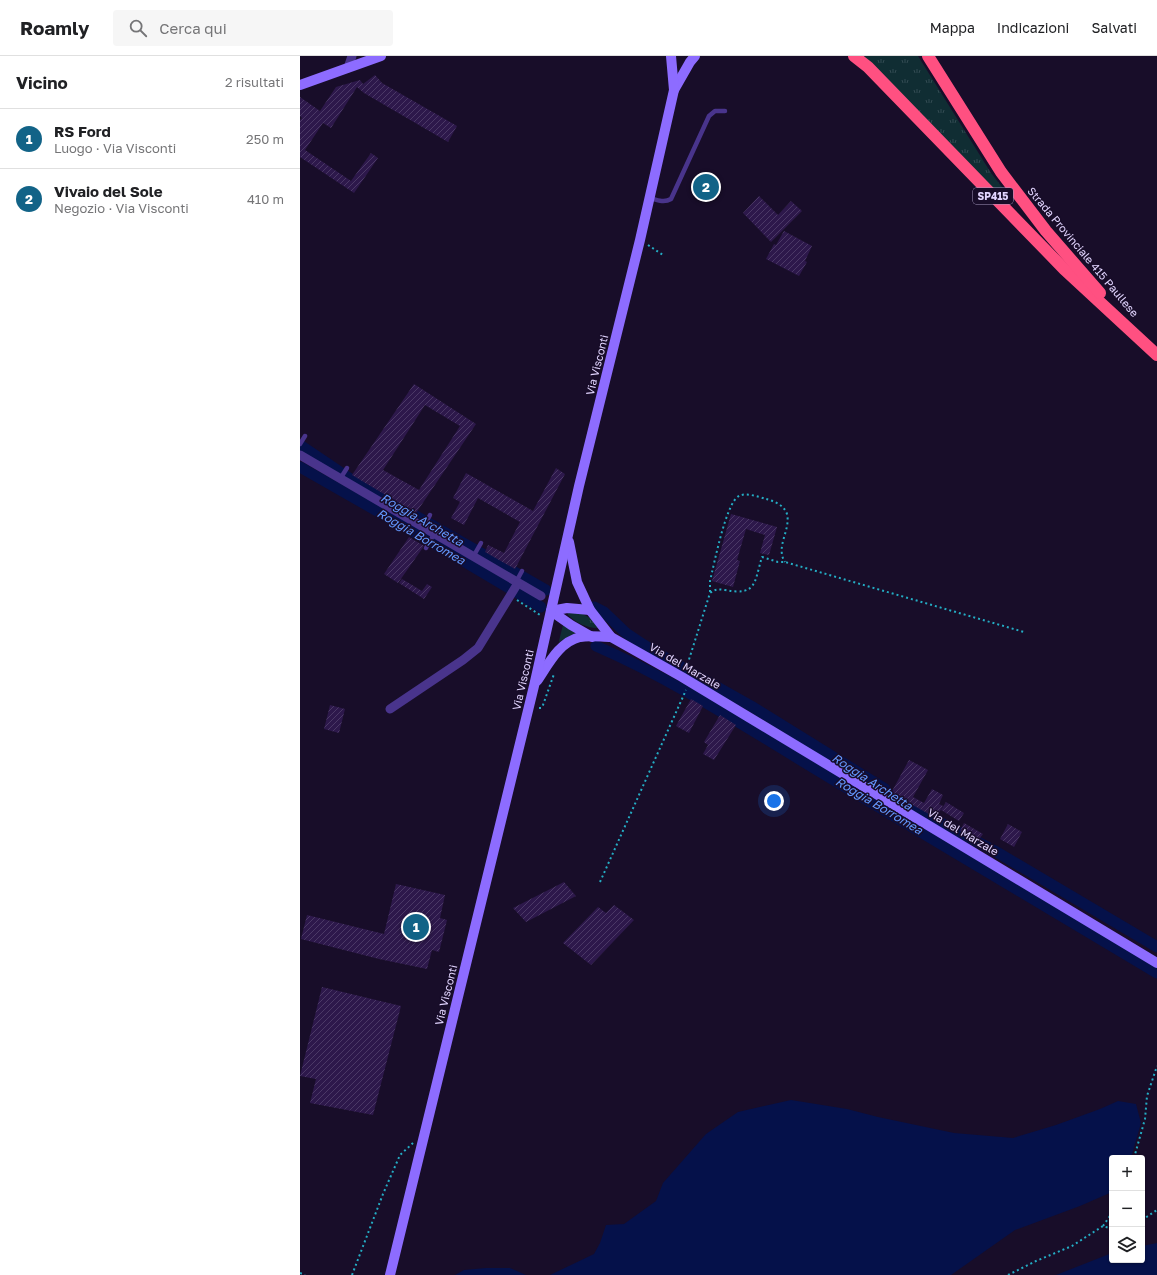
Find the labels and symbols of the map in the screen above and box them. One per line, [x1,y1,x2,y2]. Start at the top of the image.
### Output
pin: 2 [693,172,719,202]
street label: Strada Provinciale 415 Paullese [1025,184,1142,319]
road number: SP415 [973,188,1013,204]
street label: Via Visconti [583,333,610,397]
water label: Roggia Archetta [378,490,467,550]
water label: Roggia Borromea [375,505,469,568]
street label: Via del Marzale [647,640,723,691]
street label: Via Visconti [509,648,536,712]
water label: Roggia Archetta [829,750,916,814]
water label: Roggia Borromea [833,774,927,838]
your location [764,791,784,811]
street label: Via del Marzale [925,805,1001,858]
pin: 1 [403,912,429,942]
street label: Via Visconti [432,963,459,1027]

